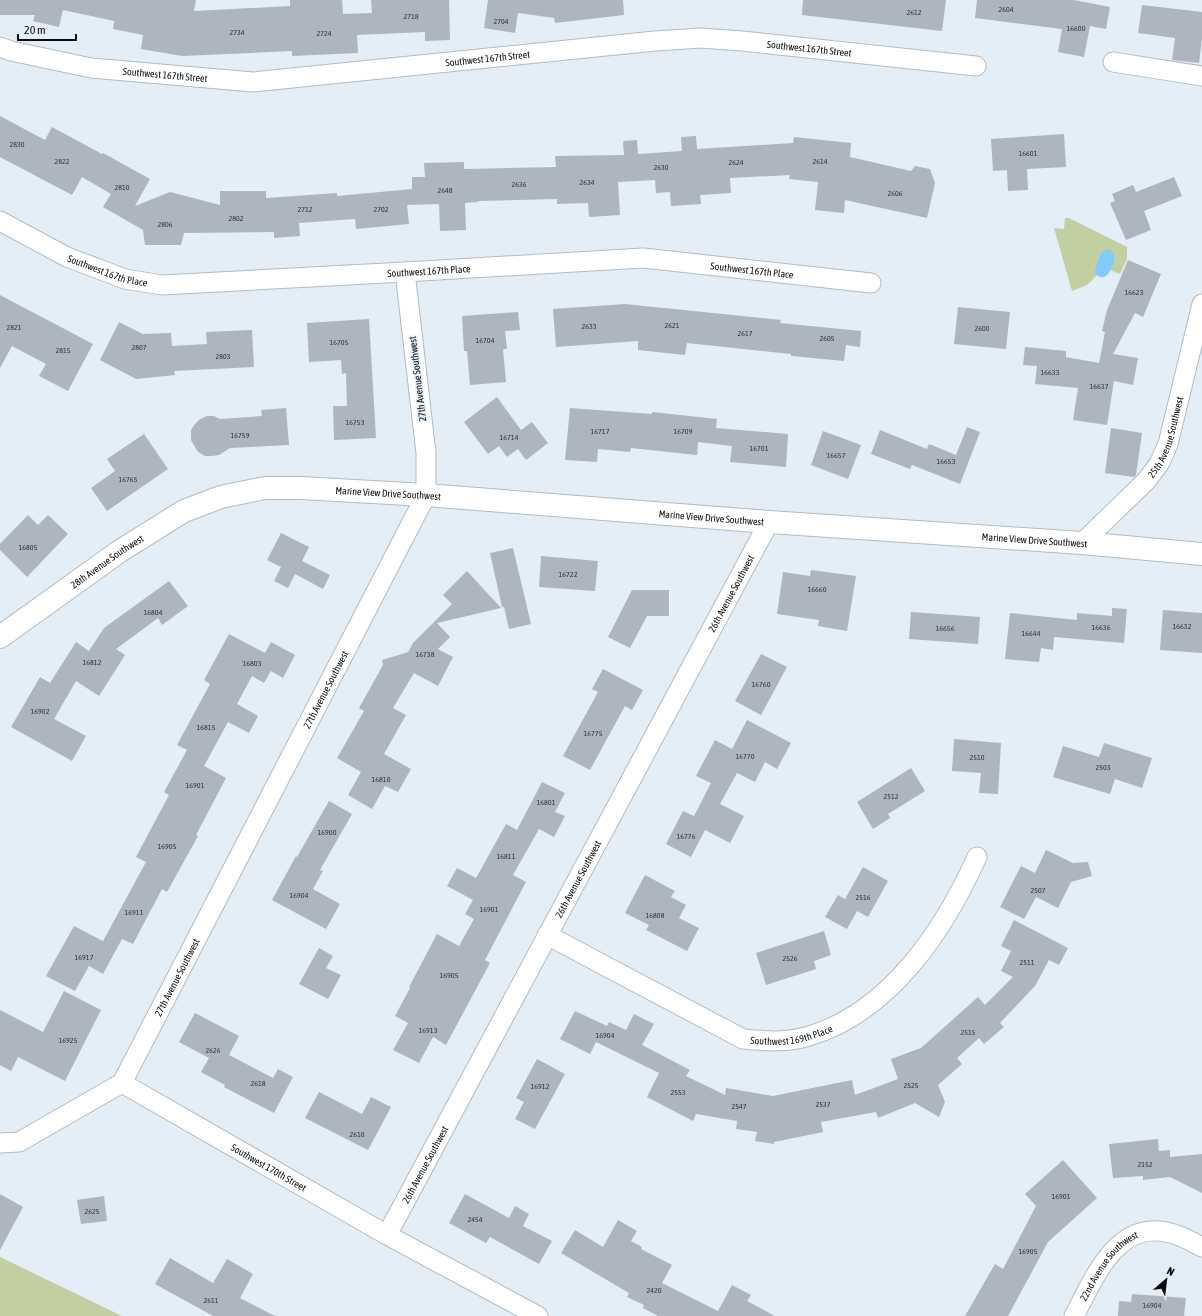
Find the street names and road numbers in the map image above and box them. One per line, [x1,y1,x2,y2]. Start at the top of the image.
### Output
street label: Southwest 167th Street [766,39,852,59]
street label: Southwest 167th Street [445,49,531,68]
street label: Southwest 167th Street [122,66,208,84]
street label: Southwest 167th Place [66,253,149,289]
street label: Southwest 167th Place [710,260,794,281]
street label: Southwest 167th Place [387,263,471,279]
street label: 27th Avenue Southwest [407,336,428,422]
street label: 25th Avenue Southwest [1146,396,1185,480]
street label: Marine View Drive Southwest [335,485,441,502]
street label: Marine View Drive Southwest [658,508,764,528]
street label: Marine View Drive Southwest [981,531,1088,549]
street label: 28th Avenue Southwest [69,533,146,591]
street label: 26th Avenue Southwest [706,553,756,634]
street label: 27th Avenue Southwest [301,649,351,730]
street label: 26th Avenue Southwest [553,839,603,920]
street label: 27th Avenue Southwest [152,937,202,1018]
street label: Southwest 169th Place [750,1023,835,1047]
street label: 26th Avenue Southwest [400,1124,450,1205]
street label: Southwest 170th Street [229,1142,308,1194]
street label: 22nd Avenue Southwest [1078,1229,1140,1303]

